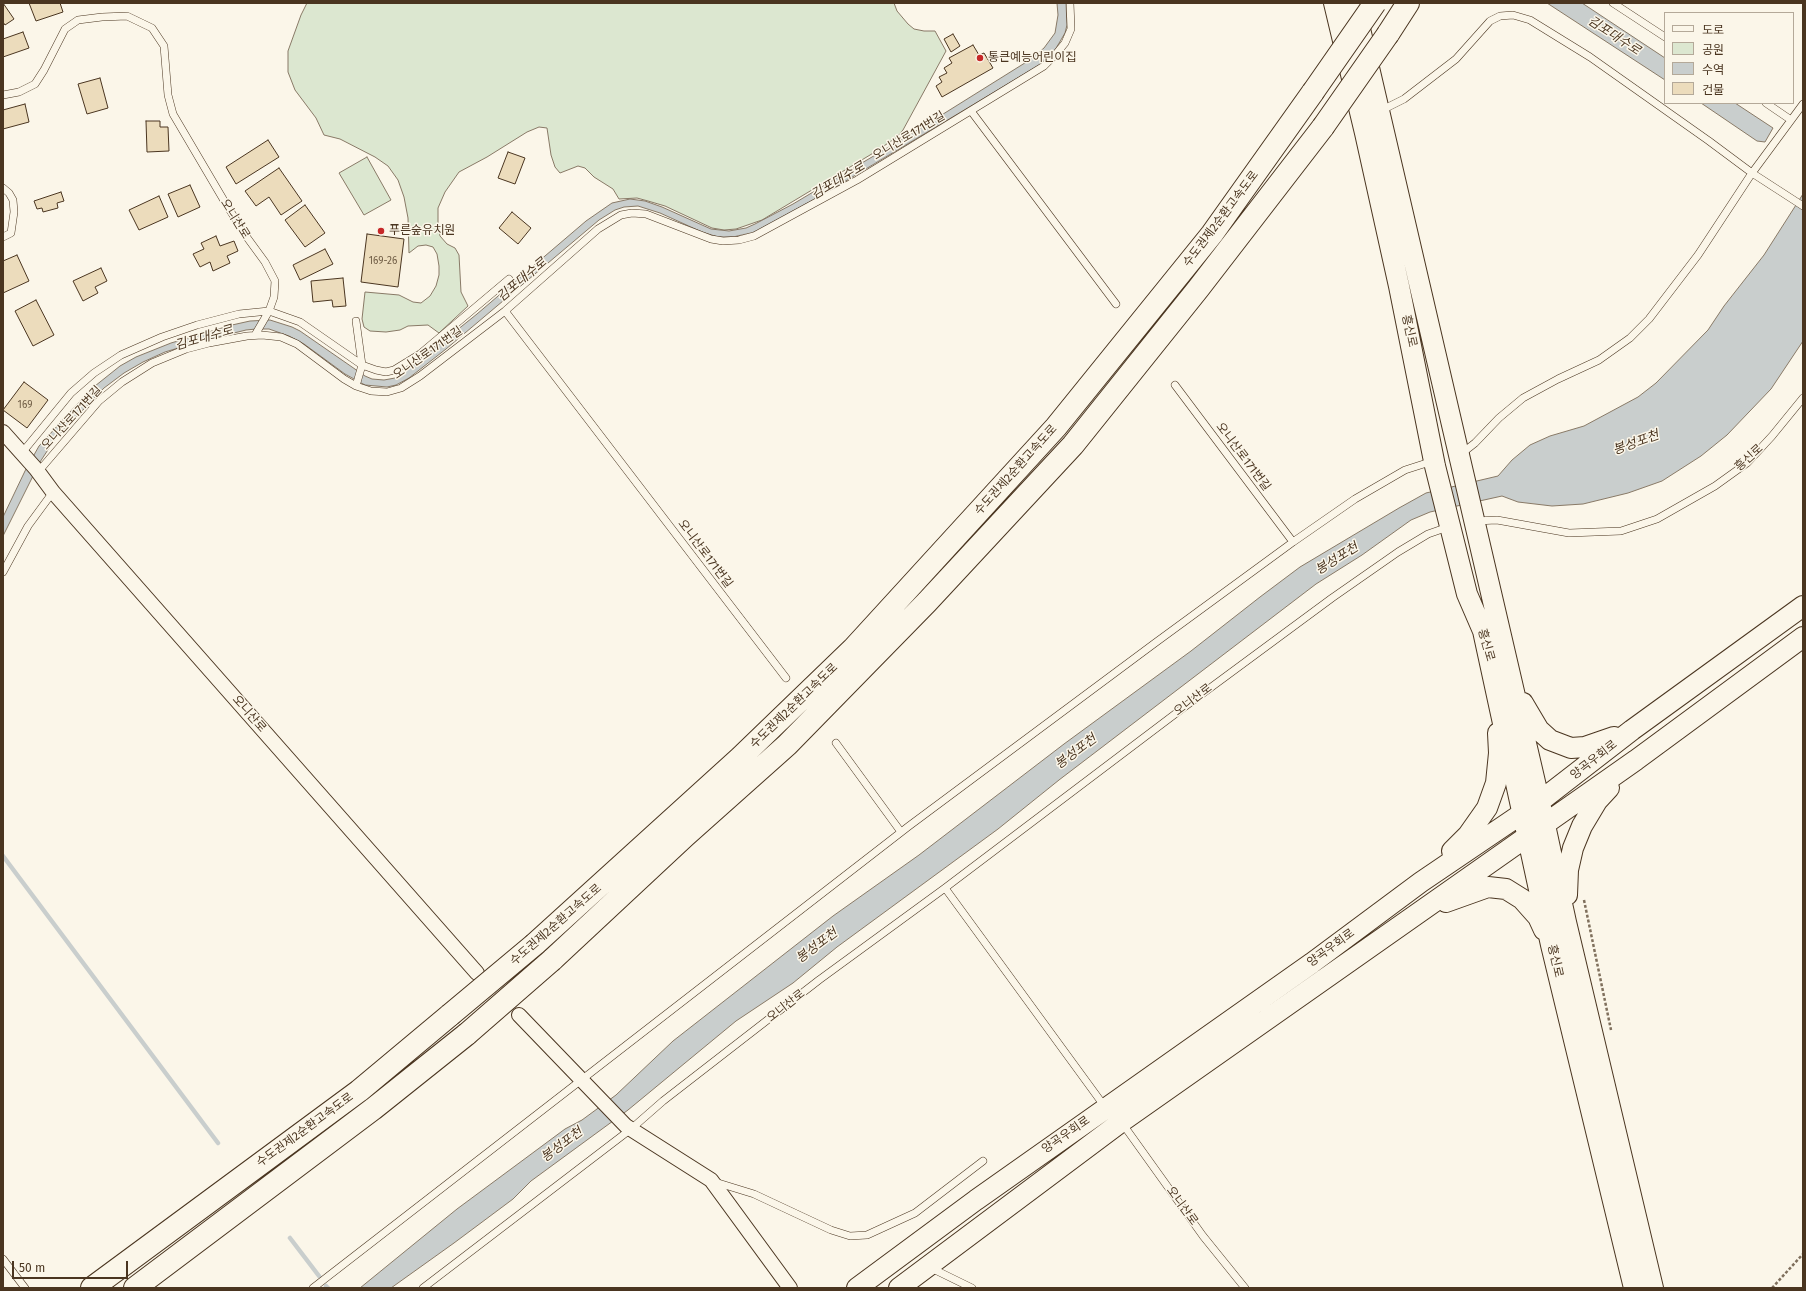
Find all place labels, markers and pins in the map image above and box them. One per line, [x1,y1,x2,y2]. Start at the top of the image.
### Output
place label: 통큰예능어린이집 [988,51,1076,65]
marker: 통큰예능어린이집 [975,53,985,63]
place label: 푸른숲유치원 [389,224,455,238]
marker: 푸른숲유치원 [376,226,386,236]

